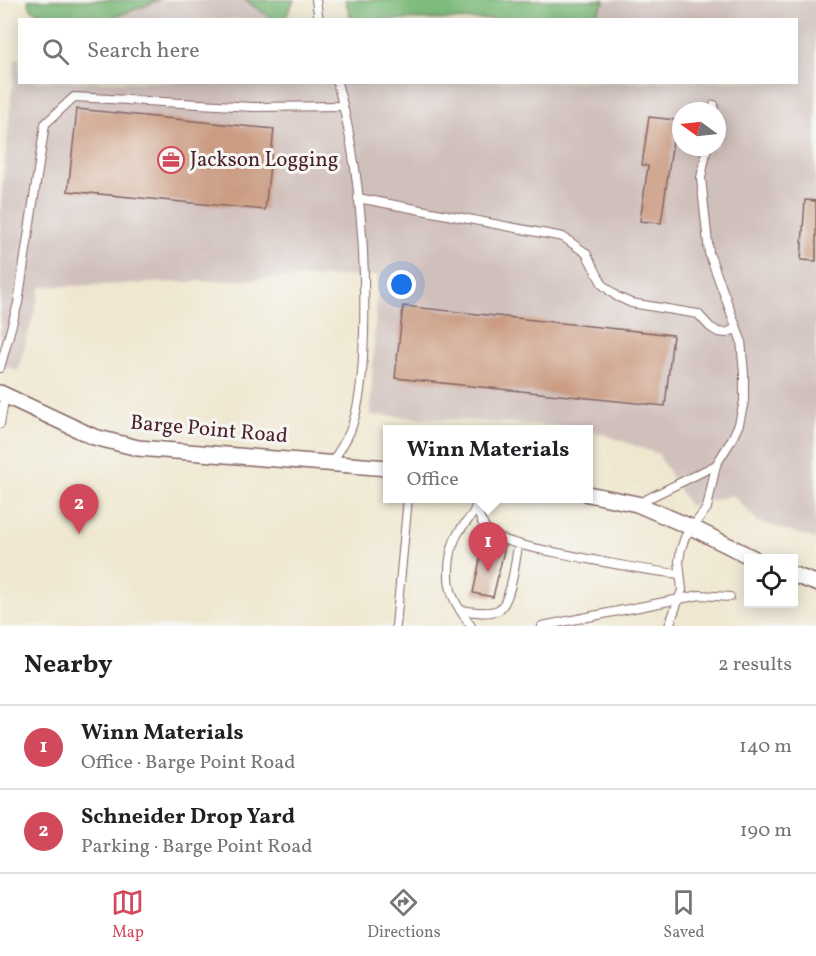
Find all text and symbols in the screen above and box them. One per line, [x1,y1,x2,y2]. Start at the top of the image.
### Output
search box [18,18,798,84]
icon: search [39,35,72,68]
text: Search here [87,36,200,67]
north arrow [672,102,726,156]
office icon: Jackson Logging [156,145,186,175]
place label: Jackson Logging [190,146,339,175]
your location [387,270,416,299]
street label: Barge Point Road [129,409,289,451]
popup [383,425,593,503]
text: Winn Materials [407,435,569,466]
text: Office [407,466,459,494]
pin: 2 [60,484,98,534]
pin: 1 [468,522,508,572]
map controls [744,554,798,608]
button: locate [744,554,798,608]
text: Nearby [24,647,113,683]
text: 2 results [718,651,792,679]
text: Winn Materials [81,718,244,749]
text: 1 [39,733,48,761]
text: 140 m [739,733,792,761]
text: Office · Barge Point Road [81,749,295,777]
text: Schneider Drop Yard [81,802,295,833]
text: 2 [38,817,49,845]
text: 190 m [740,817,792,845]
text: Parking · Barge Point Road [81,833,312,861]
tab: Map [111,886,144,944]
tab: Directions [367,886,441,944]
tab: Saved [663,886,705,944]

